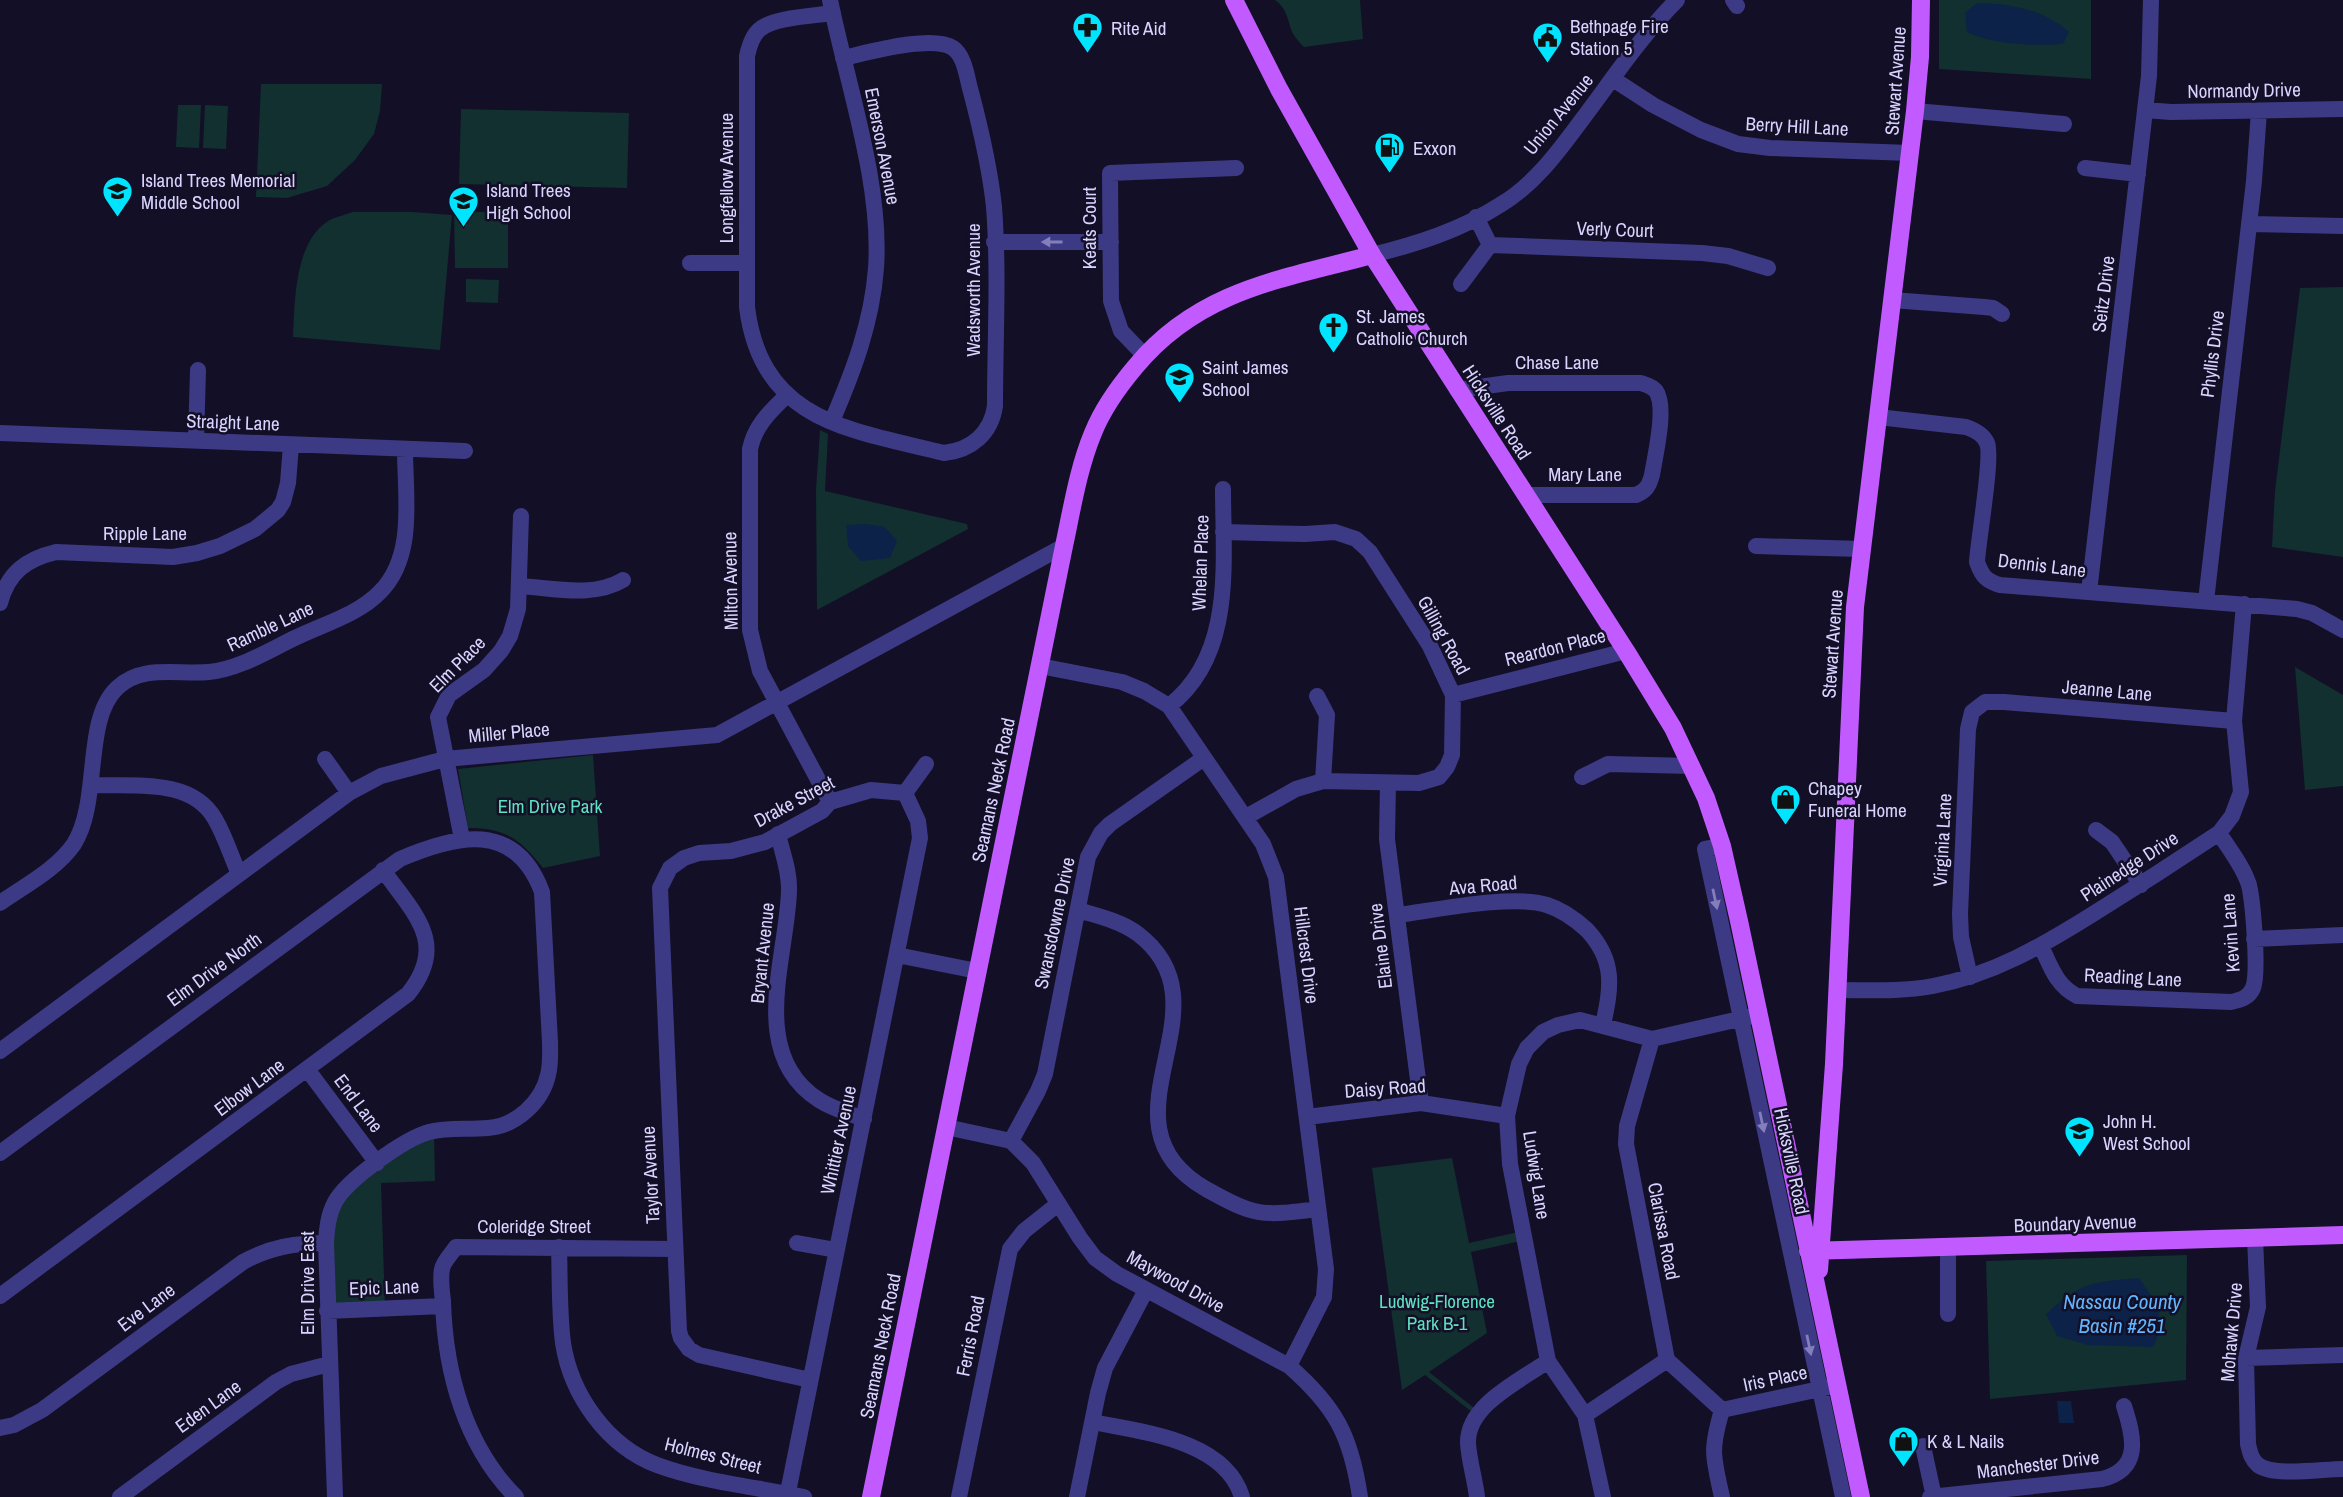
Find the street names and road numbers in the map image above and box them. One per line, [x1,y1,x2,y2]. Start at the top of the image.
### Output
street label: Stewart Avenue [1878,26,1912,136]
street label: Union Avenue [1517,68,1599,160]
street label: Normandy Drive [2187,76,2301,104]
street label: Emerson Avenue [859,85,907,207]
street label: Berry Hill Lane [1745,110,1849,142]
street label: Longfellow Avenue [713,113,739,243]
street label: Keats Court [1076,186,1102,269]
street label: Verly Court [1576,215,1655,243]
street label: Wadsworth Avenue [960,223,986,357]
street label: Seitz Drive [2085,254,2121,334]
street label: Phyllis Drive [2194,309,2230,399]
street label: Chase Lane [1515,349,1599,375]
street label: Hicksville Road [1457,360,1537,464]
street label: Straight Lane [186,407,280,437]
street label: Mary Lane [1548,461,1622,487]
street label: Whelan Place [1185,515,1215,611]
street label: Ripple Lane [103,520,187,546]
street label: Milton Avenue [716,532,744,630]
street label: Dennis Lane [1997,547,2087,583]
street label: Stewart Avenue [1815,589,1849,699]
street label: Gilling Road [1412,591,1476,679]
street label: Ramble Lane [223,595,317,657]
street label: Reardon Place [1502,622,1608,672]
street label: Elm Place [423,630,491,698]
street label: Jeanne Lane [2061,673,2153,707]
street label: Seamans Neck Road [965,715,1021,865]
street label: Miller Place [467,716,551,748]
street label: Drake Street [749,769,839,833]
street label: Virginia Lane [1927,793,1957,887]
street label: Plainedge Drive [2075,825,2183,907]
street label: Swansdowne Drive [1027,855,1081,991]
street label: Ava Road [1447,869,1518,901]
street label: Kevin Lane [2214,893,2246,973]
street label: Bryant Avenue [744,901,780,1005]
street label: Elaine Drive [1362,902,1398,990]
street label: Hillcrest Drive [1288,905,1326,1005]
street label: Elm Drive North [162,926,266,1012]
street label: Reading Lane [2083,961,2183,993]
street label: Elbow Lane [209,1052,289,1122]
street label: End Lane [329,1069,389,1137]
street label: Daisy Road [1343,1072,1427,1104]
street label: Whittier Avenue [814,1083,862,1197]
street label: Hicksville Road [1768,1105,1816,1217]
street label: Taylor Avenue [634,1125,666,1225]
street label: Ludwig Lane [1517,1129,1557,1221]
street label: Clarissa Road [1642,1180,1686,1282]
street label: Boundary Avenue [2013,1208,2137,1238]
street label: Coleridge Street [477,1213,591,1239]
street label: Elm Drive East [294,1230,320,1335]
street label: Maywood Drive [1122,1243,1230,1319]
street label: Seamans Neck Road [853,1271,907,1421]
street label: Epic Lane [348,1273,420,1301]
street label: Eve Lane [112,1277,180,1337]
street label: Mohawk Drive [2214,1281,2248,1383]
street label: Ferris Road [949,1294,991,1378]
street label: Iris Place [1741,1359,1809,1397]
street label: Eden Lane [170,1373,246,1439]
street label: Holmes Street [662,1430,765,1480]
street label: Manchester Drive [1975,1444,2101,1484]

